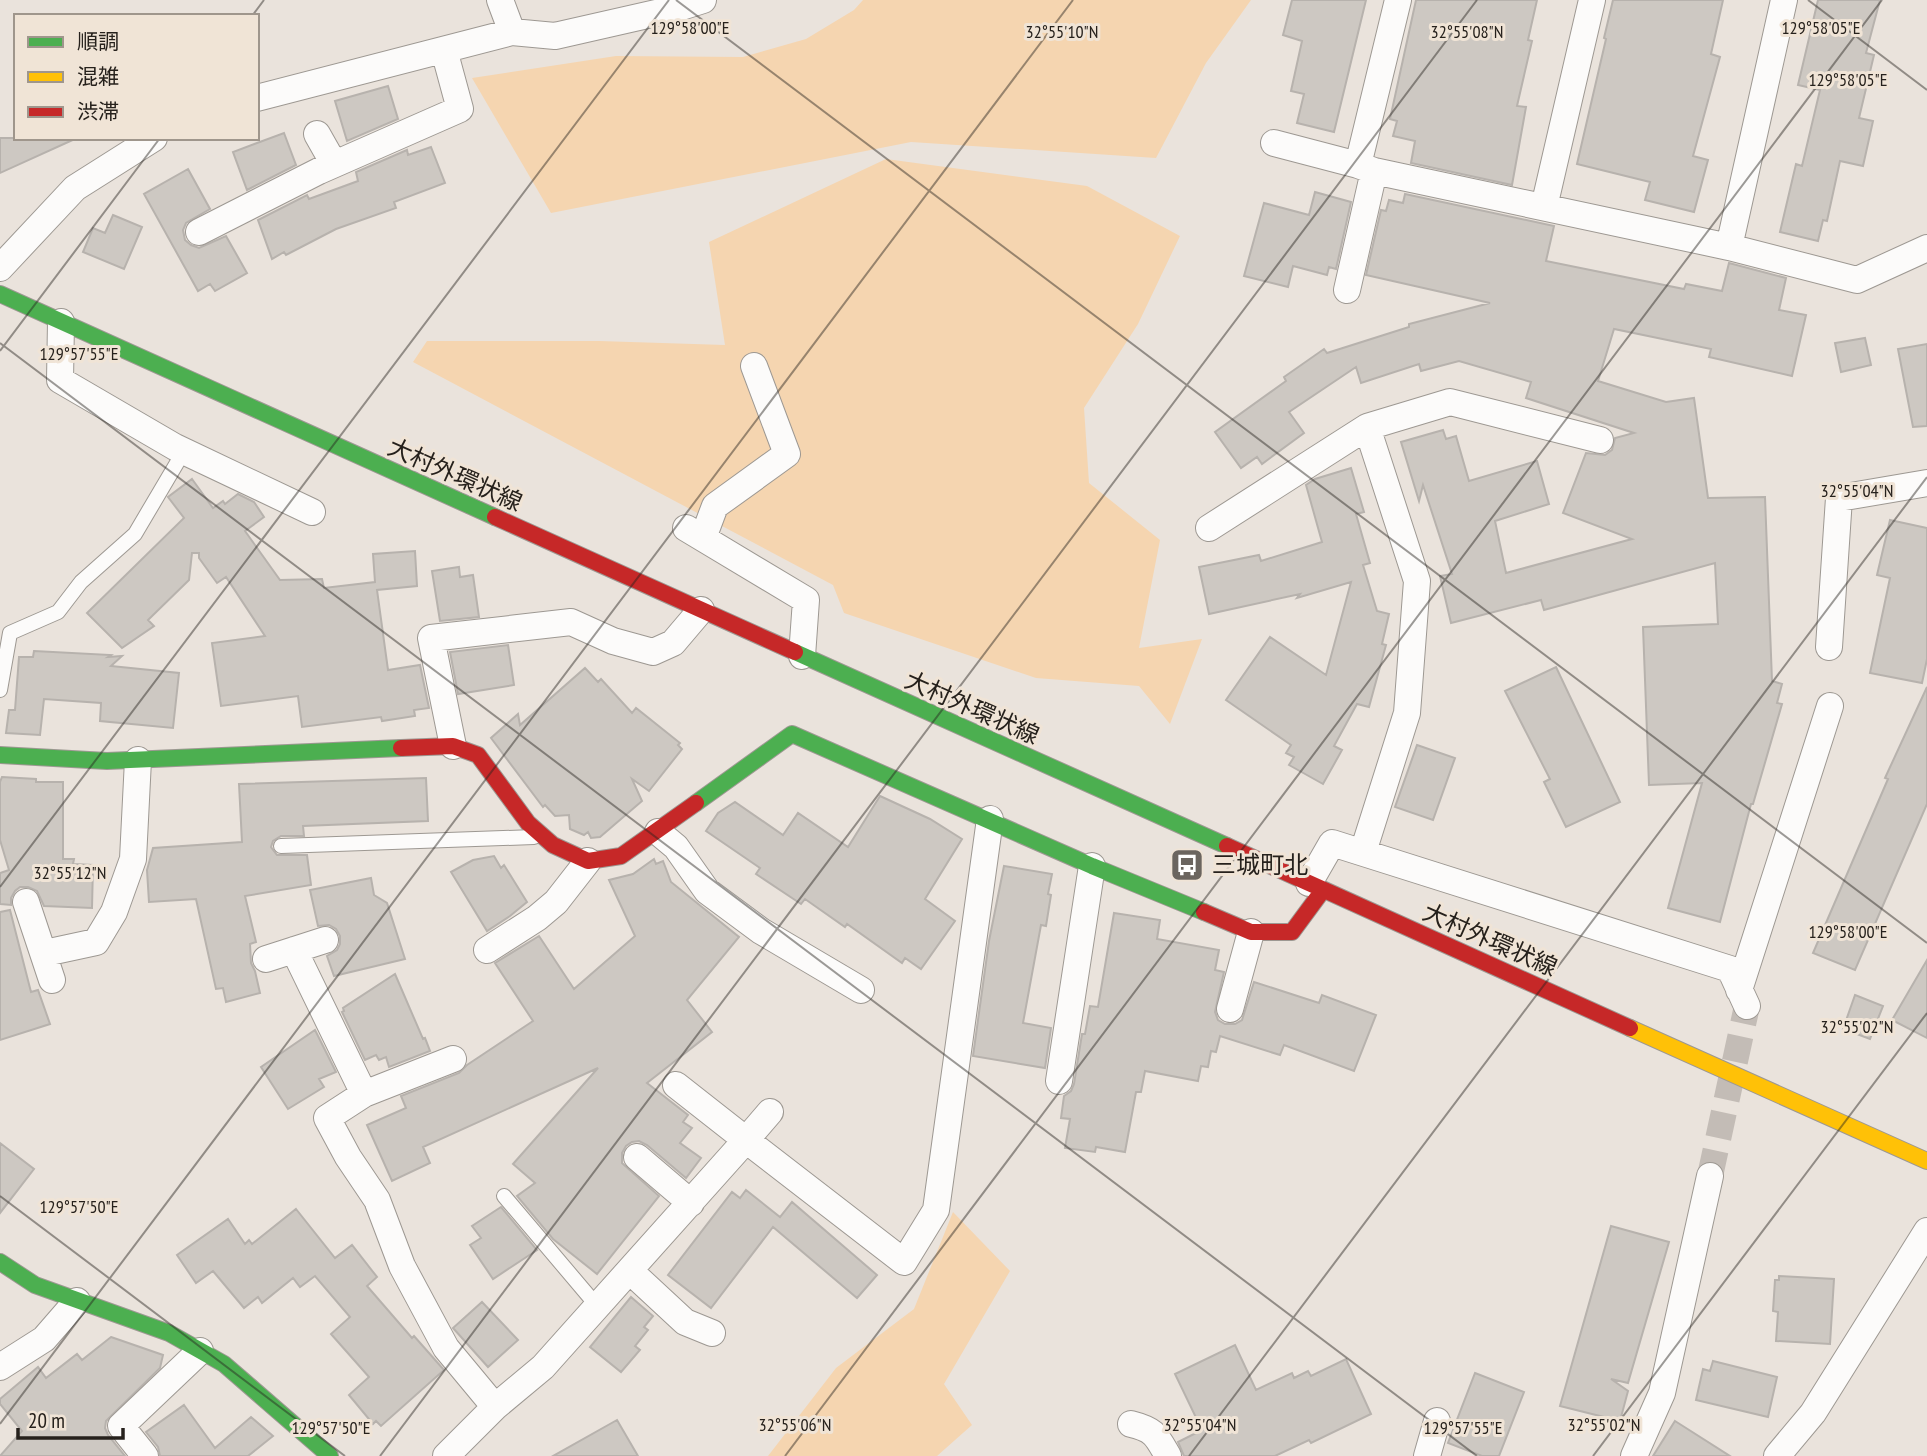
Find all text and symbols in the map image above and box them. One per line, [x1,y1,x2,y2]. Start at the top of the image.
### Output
legend [14,14,259,140]
text: 129°58'00"E [651,16,729,39]
text: 129°58'05"E [1782,16,1860,39]
text: 32°55'10"N [1026,20,1098,43]
text: 32°55'08"N [1431,20,1503,43]
text: 順調 [77,28,119,55]
text: 混雑 [77,63,119,90]
text: 129°58'05"E [1809,68,1887,91]
text: 渋滞 [77,98,119,125]
text: 129°57'55"E [40,342,118,365]
street label: 大村外環状線 [383,431,527,518]
text: 32°55'04"N [1821,479,1893,502]
street label: 大村外環状線 [900,664,1044,751]
bus stop icon: 三城町北 [1168,846,1206,884]
place label: 三城町北 [1212,849,1308,880]
text: 32°55'12"N [34,861,106,884]
street label: 大村外環状線 [1418,896,1562,983]
text: 129°58'00"E [1809,920,1887,943]
text: 32°55'02"N [1821,1015,1893,1038]
text: 129°57'50"E [40,1195,118,1218]
scale bar [18,1396,122,1440]
text: 20 m [28,1407,65,1434]
text: 32°55'06"N [759,1413,831,1436]
text: 32°55'04"N [1164,1413,1236,1436]
text: 32°55'02"N [1568,1413,1640,1436]
text: 129°57'50"E [292,1416,370,1439]
text: 129°57'55"E [1424,1416,1502,1439]

